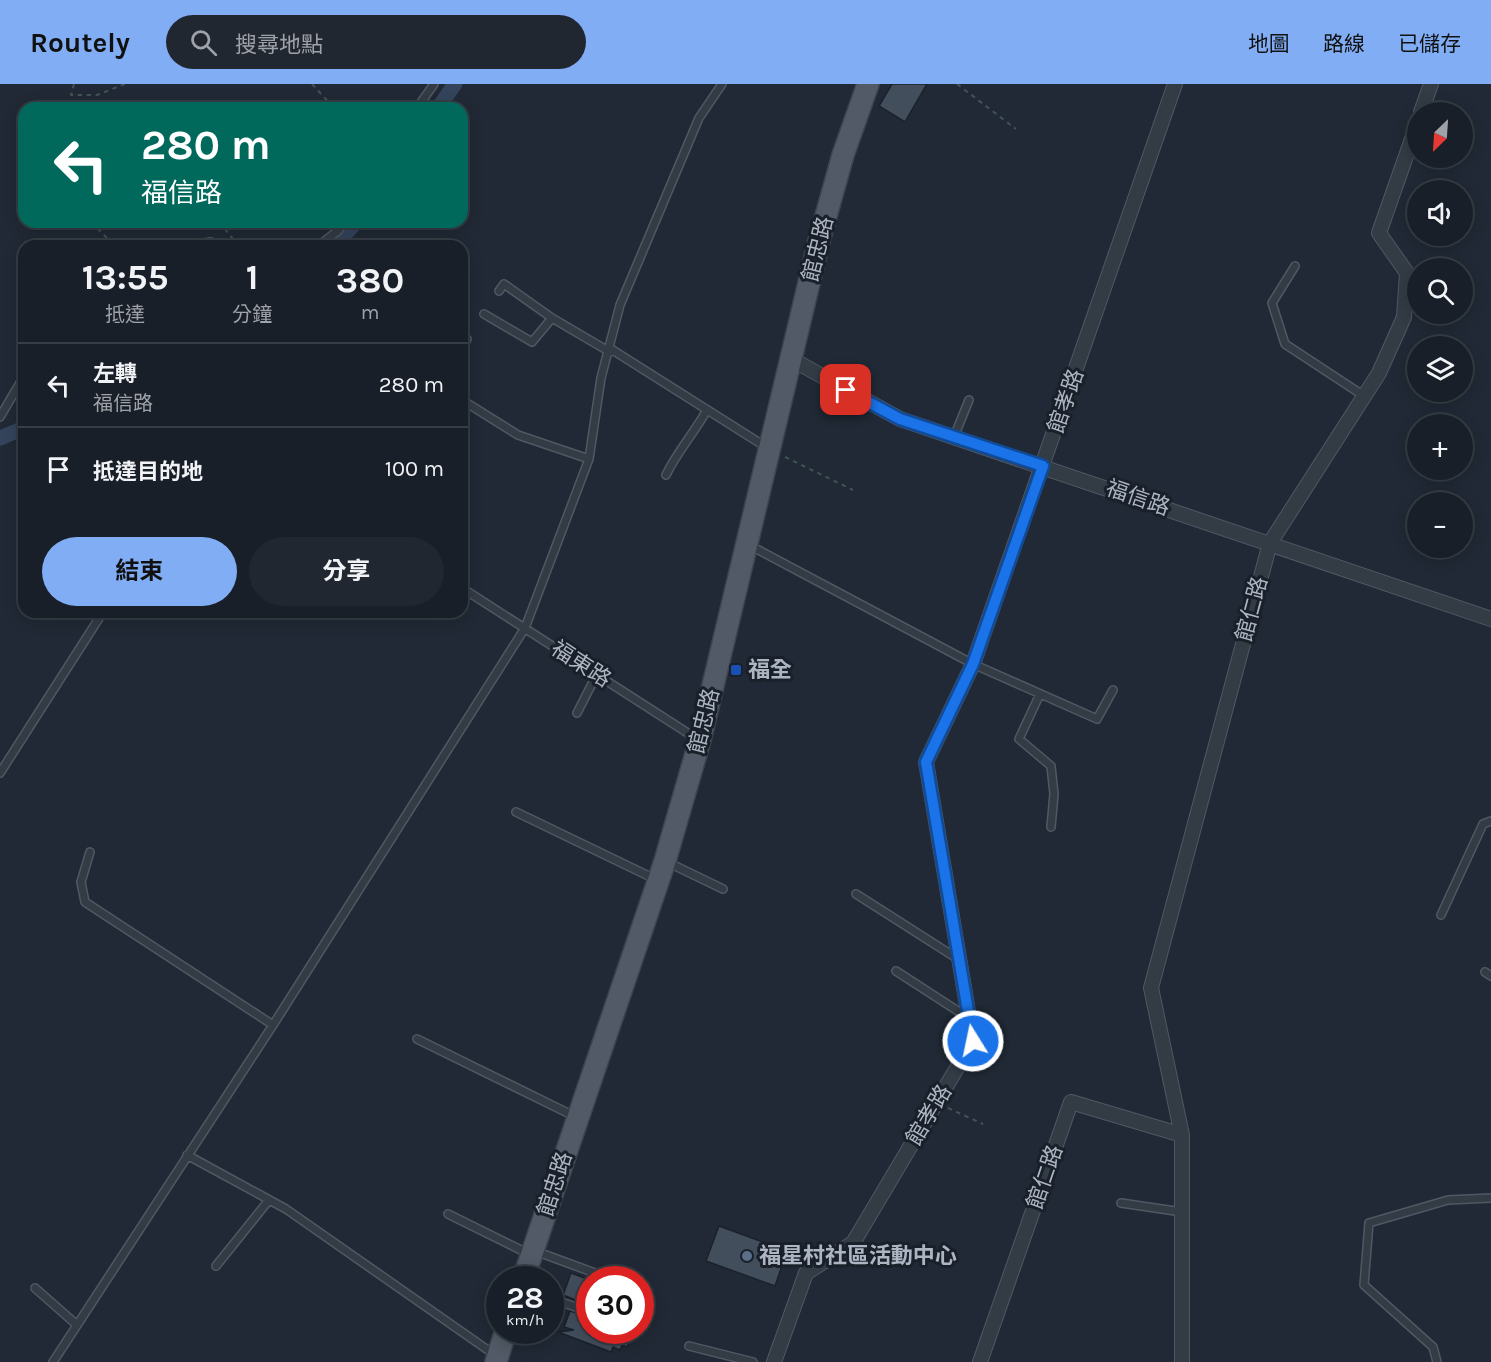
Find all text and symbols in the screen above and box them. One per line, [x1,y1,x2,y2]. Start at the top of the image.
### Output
search box [166,15,586,69]
text: Routely [30,26,130,59]
icon: search [187,26,220,59]
text: 搜尋地點 [235,32,323,58]
text: 地圖 [1248,32,1290,56]
text: 路線 [1323,32,1365,56]
text: 已儲存 [1398,32,1461,56]
north arrow [1407,102,1473,168]
map controls [1407,102,1473,558]
text: 280 m [141,120,271,170]
icon: left [42,126,120,204]
text: 福信路 [141,177,222,209]
button: sound [1407,180,1473,246]
street label: 館忠路 [797,214,839,284]
text: 13:55 [82,256,169,298]
text: 1 [246,256,259,298]
button: search [1407,258,1473,324]
text: 380 [336,259,404,301]
text: m [361,301,379,324]
text: 抵達 [105,303,145,326]
text: 分鐘 [232,303,272,326]
button: layers [1407,336,1473,402]
text: 左轉 [93,361,137,387]
pin [820,364,871,415]
street label: 館孝路 [1043,366,1089,436]
icon: left [42,369,75,402]
text: 280 m [379,372,444,398]
icon: arrive [829,373,862,406]
text: 福信路 [93,392,153,415]
button: + [1407,414,1473,480]
icon: arrive [42,453,75,486]
text: 100 m [385,456,444,482]
text: 抵達目的地 [93,459,203,485]
street label: 福信路 [1103,475,1173,521]
button: − [1407,492,1473,558]
button: 結束 [42,537,237,606]
button: 分享 [249,537,444,606]
street label: 館仁路 [1231,574,1273,644]
street label: 福東路 [546,635,616,693]
place label: 福全 [748,657,792,683]
marker: 福全 [729,663,743,677]
street label: 館忠路 [683,686,725,756]
position arrow [941,1009,1005,1073]
street label: 館孝路 [901,1080,957,1150]
street label: 館仁路 [1022,1142,1068,1212]
street label: 館忠路 [532,1149,578,1219]
place label: 福星村社區活動中心 [759,1243,957,1269]
marker: 福星村社區活動中心 [740,1249,754,1263]
speed limit sign: 30 [576,1266,654,1344]
text: 28 [506,1280,544,1316]
text: km/h [506,1311,544,1329]

